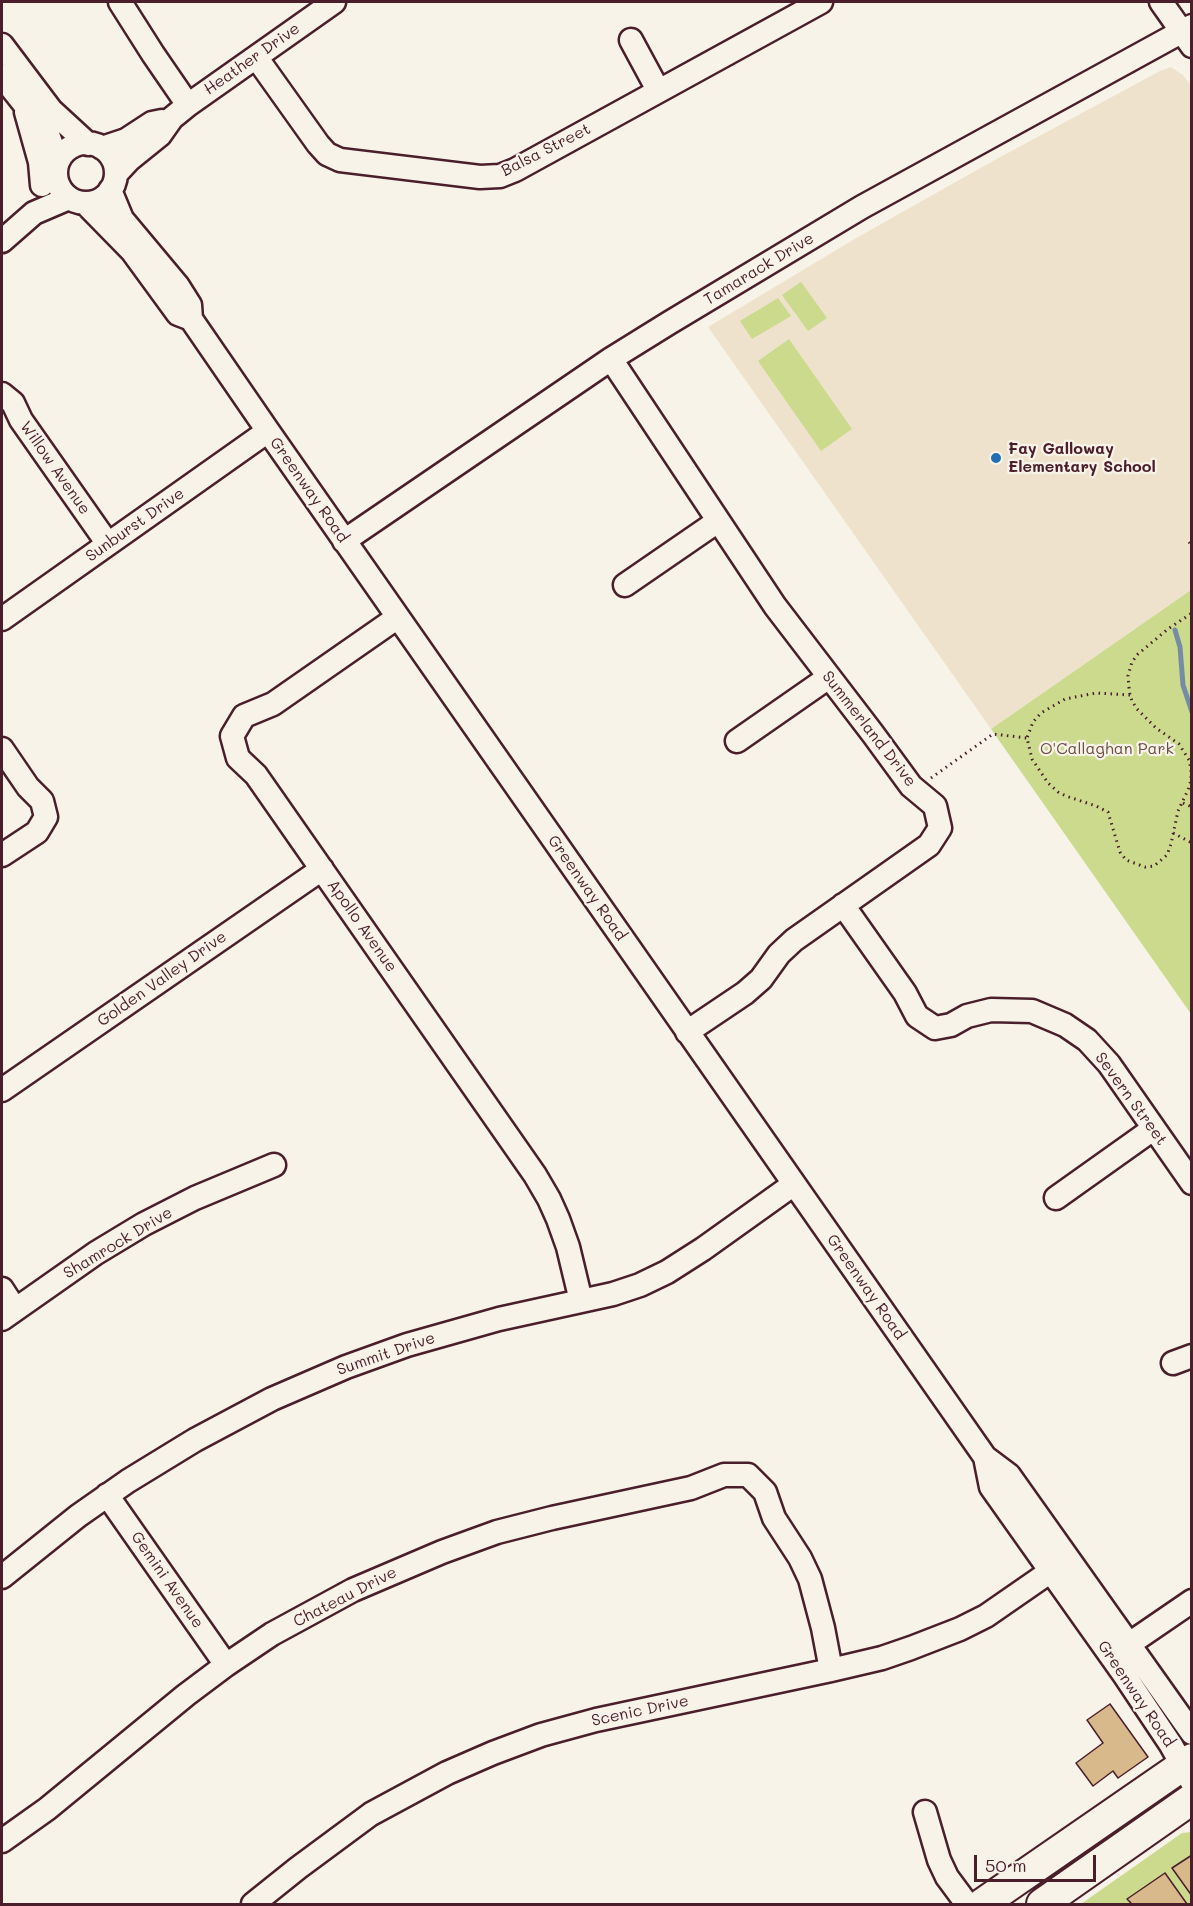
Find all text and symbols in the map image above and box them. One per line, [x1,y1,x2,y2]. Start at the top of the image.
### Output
street label: Heather Drive [200,19,304,99]
street label: Balsa Street [498,119,594,181]
street label: Tamarack Drive [701,229,817,309]
street label: Willow Avenue [16,418,94,518]
street label: Greenway Road [265,434,353,546]
place label: Fay Galloway Elementary School [1008,439,1156,477]
marker: Fay Galloway Elementary School [989,451,1003,465]
street label: Sunburst Drive [82,484,188,566]
street label: Summerland Drive [818,667,920,791]
park label: O'Callaghan Park [1040,739,1174,759]
street label: Greenway Road [543,832,631,944]
street label: Apollo Avenue [323,876,401,976]
street label: Golden Valley Drive [94,927,230,1031]
street label: Severn Street [1091,1049,1171,1149]
street label: Shamrock Drive [60,1203,176,1283]
street label: Greenway Road [822,1231,910,1343]
street label: Summit Drive [334,1328,438,1380]
street label: Gemini Avenue [127,1528,207,1632]
street label: Chateau Drive [290,1563,400,1631]
street label: Greenway Road [1093,1637,1179,1751]
street label: Scenic Drive [590,1691,690,1731]
scale bar [977,1843,1098,1881]
text: 50 m [985,1853,1027,1877]

